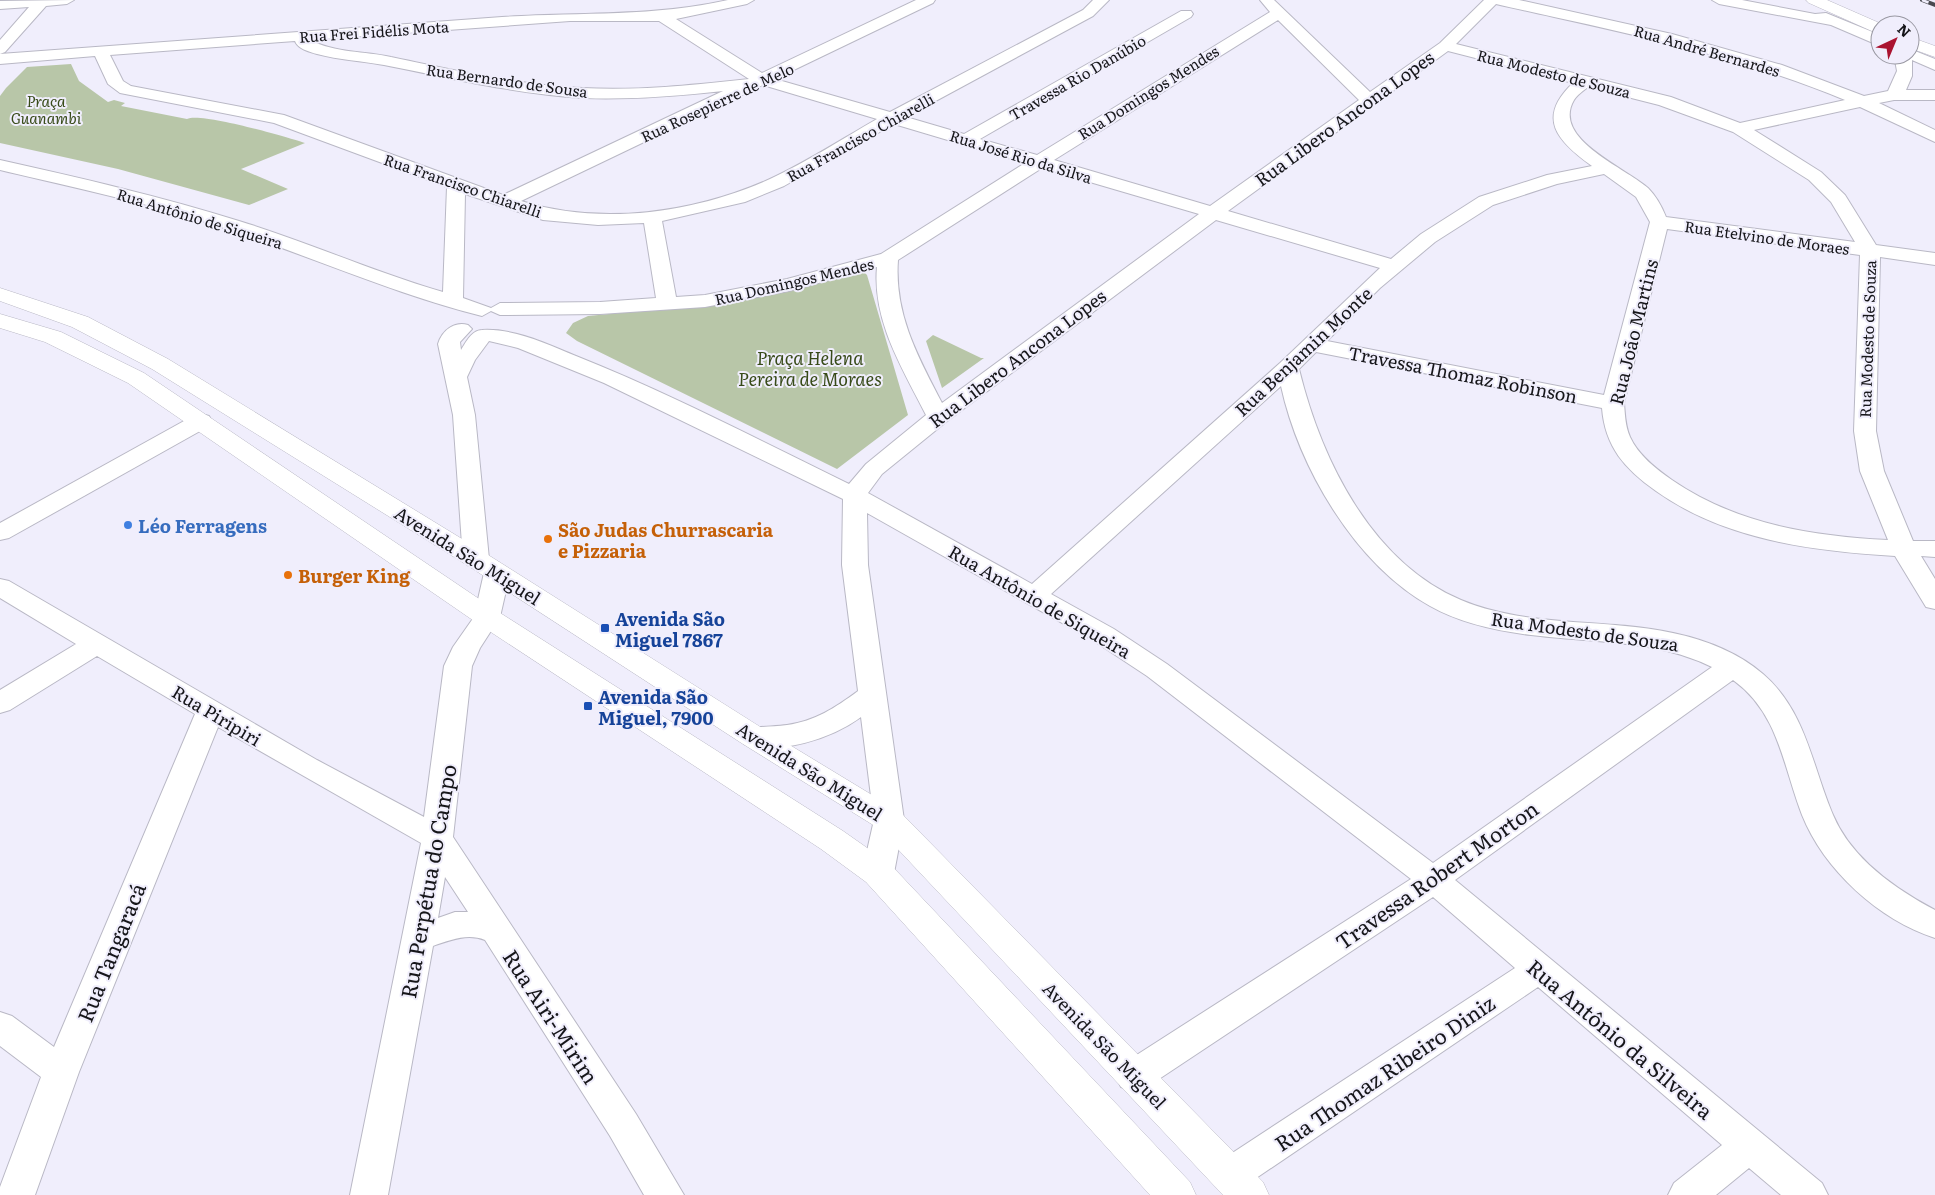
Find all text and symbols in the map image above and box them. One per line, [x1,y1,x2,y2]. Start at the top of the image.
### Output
street label: Rua Frei Fidélis Mota [298,14,451,48]
north arrow [1870,15,1920,65]
street label: Rua André Bernardes [1631,18,1783,82]
text: N [1894,19,1916,41]
street label: Travessa Rio Danúbio [1004,28,1150,126]
street label: Rua Domingos Mendes [1073,39,1223,145]
street label: Rua Modesto de Souza [1475,43,1634,103]
street label: Rua Libero Ancona Lopes [1249,44,1439,192]
street label: Rua Rosepierre de Melo [637,56,798,148]
street label: Rua Bernardo de Sousa [425,57,590,103]
street label: Rua Francisco Chiarelli [782,87,938,187]
park label: Praça Guanambi [11,89,82,129]
street label: Rua José Rio da Silva [947,123,1096,189]
street label: Rua Francisco Chiarelli [381,147,545,223]
street label: Rua Antônio de Siqueira [114,182,287,254]
street label: Rua Etelvino de Moraes [1683,214,1851,260]
street label: Rua Domingos Mendes [712,251,876,310]
street label: Rua João Martins [1602,256,1664,408]
street label: Rua Modesto de Souza [1853,259,1881,418]
street label: Rua Benjamin Monte [1228,280,1378,422]
street label: Rua Libero Ancona Lopes [923,282,1111,434]
street label: Travessa Thomaz Robinson [1346,339,1580,409]
park label: Praça Helena Pereira de Moraes [738,344,882,392]
street label: Avenida São Miguel [390,499,546,611]
place label: Léo Ferragens [138,512,267,539]
place label: São Judas Churrascaria e Pizzaria [558,516,774,564]
marker: Léo Ferragens [122,519,134,531]
marker: São Judas Churrascaria e Pizzaria [542,533,554,545]
street label: Rua Antônio de Siqueira [944,538,1137,665]
place label: Burger King [298,562,411,589]
marker: Burger King [282,569,294,581]
street label: Rua Modesto de Souza [1489,604,1681,658]
place label: Avenida São Miguel 7867 [615,605,725,653]
marker: Avenida São Miguel 7867 [599,622,611,634]
street label: Rua Piripiri [167,678,267,752]
place label: Avenida São Miguel, 7900 [598,683,714,731]
marker: Avenida São Miguel, 7900 [582,700,594,712]
street label: Avenida São Miguel [732,715,888,827]
street label: Rua Perpétua do Campo [391,762,463,1000]
street label: Travessa Robert Morton [1328,792,1544,956]
street label: Rua Tangaracá [68,877,152,1026]
street label: Rua Airi-Mirim [497,943,607,1089]
street label: Rua Antônio da Silveira [1521,951,1721,1126]
street label: Avenida São Miguel [1037,975,1173,1115]
street label: Rua Thomaz Ribeiro Diniz [1268,986,1500,1158]

